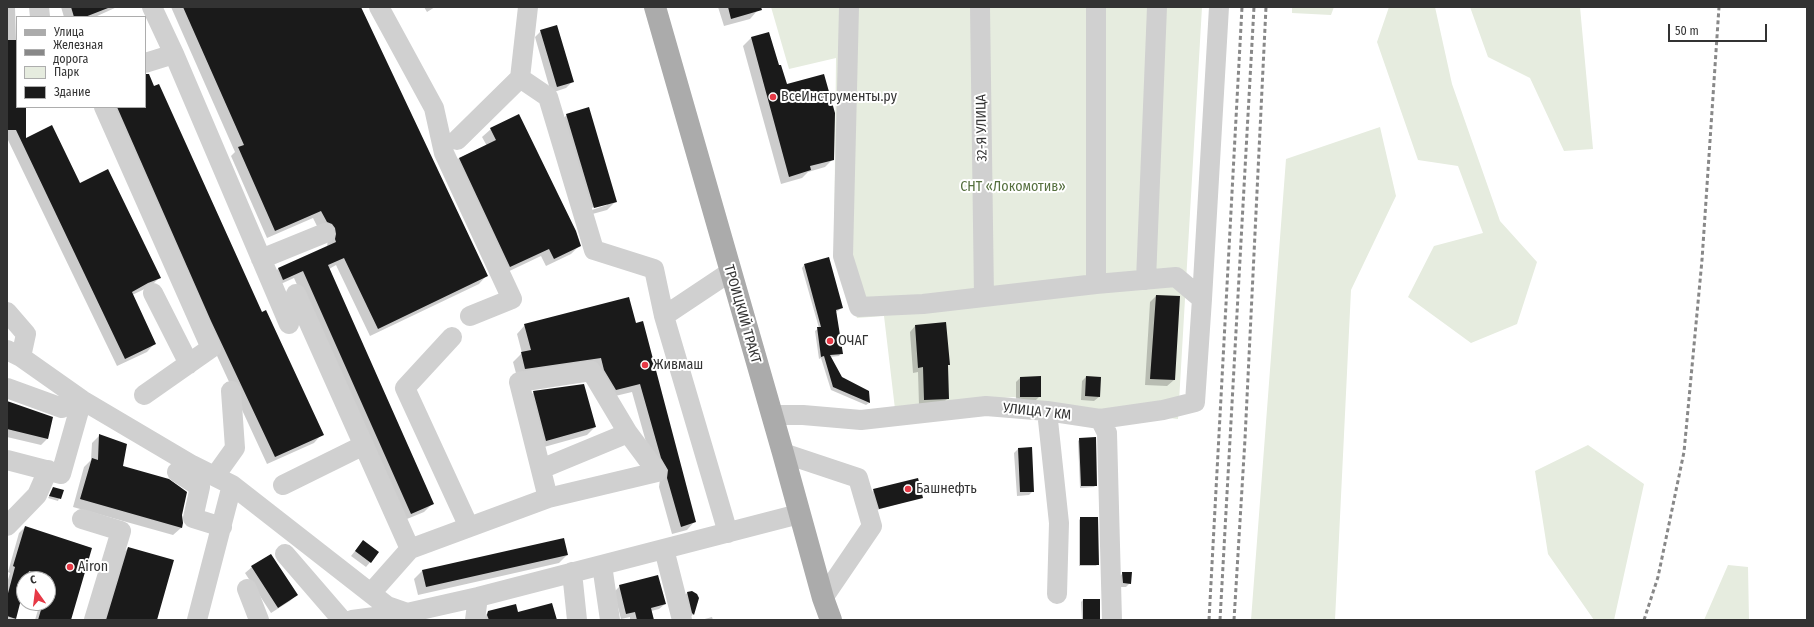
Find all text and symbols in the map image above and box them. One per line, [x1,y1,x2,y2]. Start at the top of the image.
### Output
legend [16,16,146,108]
scale bar [1670,16,1769,42]
text: 50 m [1675,24,1699,38]
text: Улица [54,25,84,39]
text: Железная дорога [53,38,103,66]
text: Парк [54,65,79,79]
text: Здание [54,85,90,99]
place label: ВсеИнструменты.ру [781,89,897,105]
marker: ВсеИнструменты.ру [768,92,778,102]
street label: 32-Я УЛИЦА [973,94,991,162]
park label: СНТ «Локомотив» [960,179,1066,195]
street label: ТРОИЦКИЙ ТРАКТ [720,263,764,365]
place label: ОЧАГ [838,333,868,349]
marker: ОЧАГ [825,336,835,346]
place label: Живмаш [653,357,703,373]
marker: Живмаш [640,360,650,370]
street label: УЛИЦА 7 КМ [1002,400,1072,424]
place label: Башнефть [916,481,977,497]
marker: Башнефть [903,484,913,494]
place label: Airon [78,559,108,575]
marker: Airon [65,562,75,572]
north arrow [16,571,56,611]
text: С [29,573,38,587]

